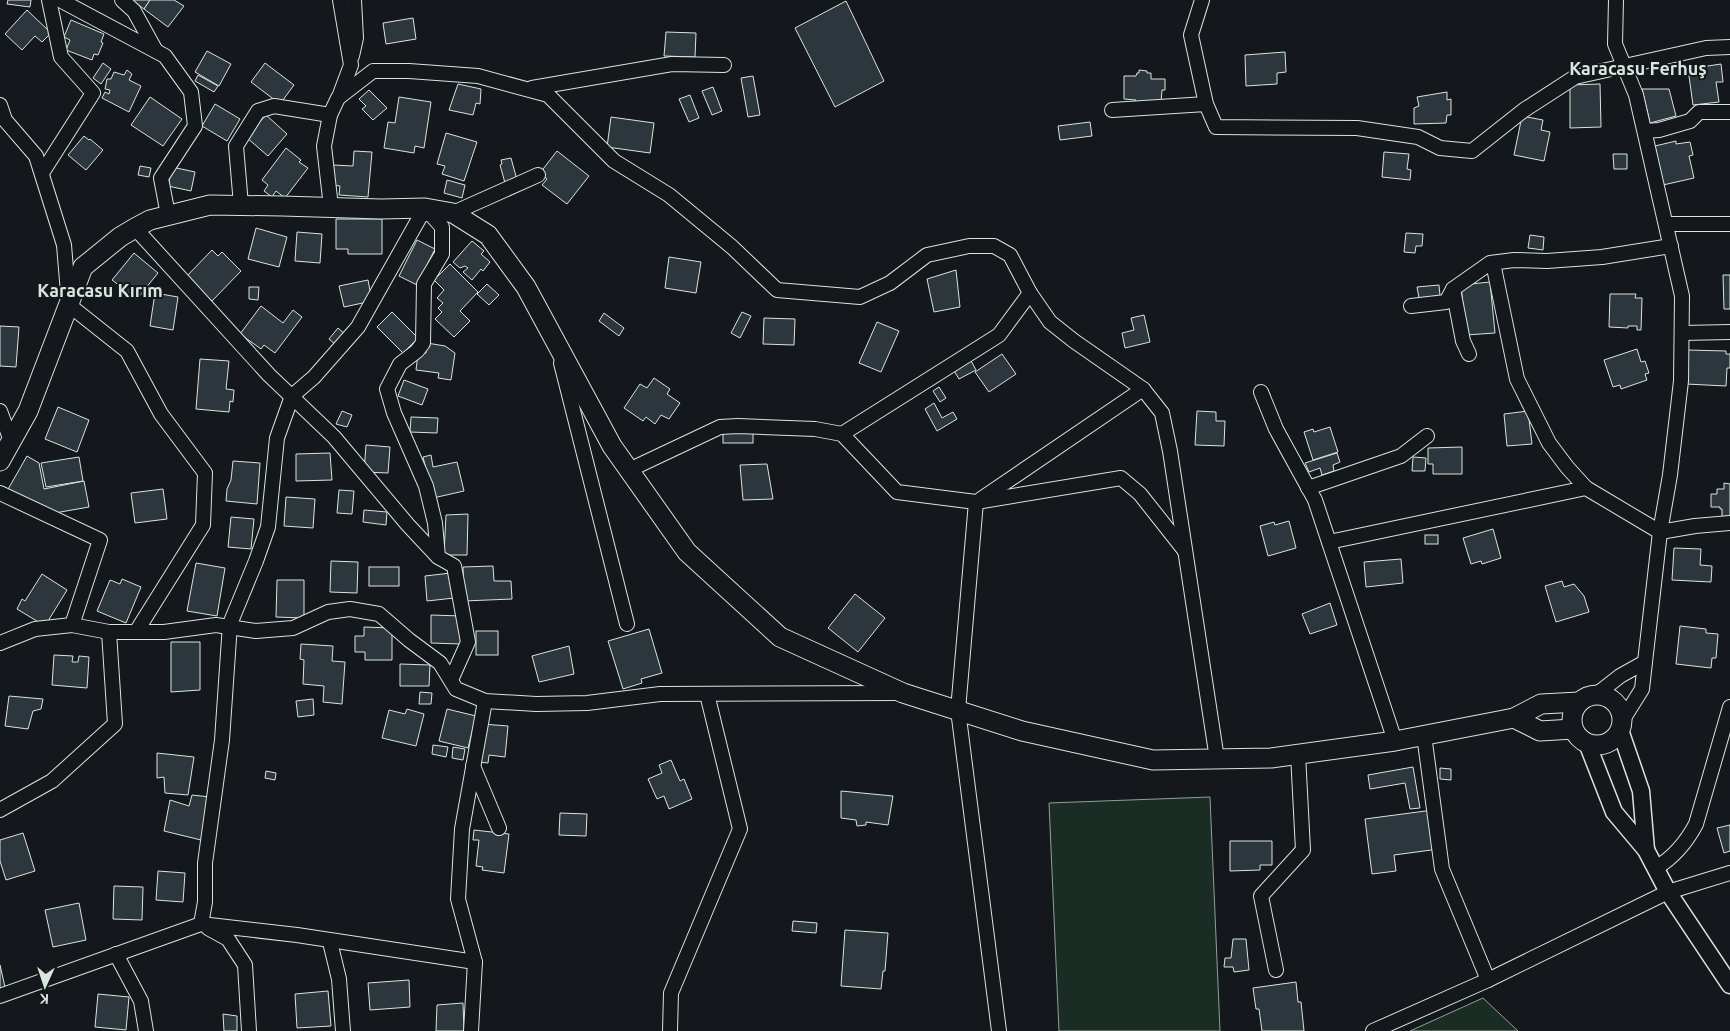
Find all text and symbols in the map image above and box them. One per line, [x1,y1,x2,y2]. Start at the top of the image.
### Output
district label: Karacasu Ferhuş [1569,58,1707,79]
district label: Karacasu Kırım [37,280,163,300]
north arrow [20,961,70,1011]
text: K [39,991,49,1007]

